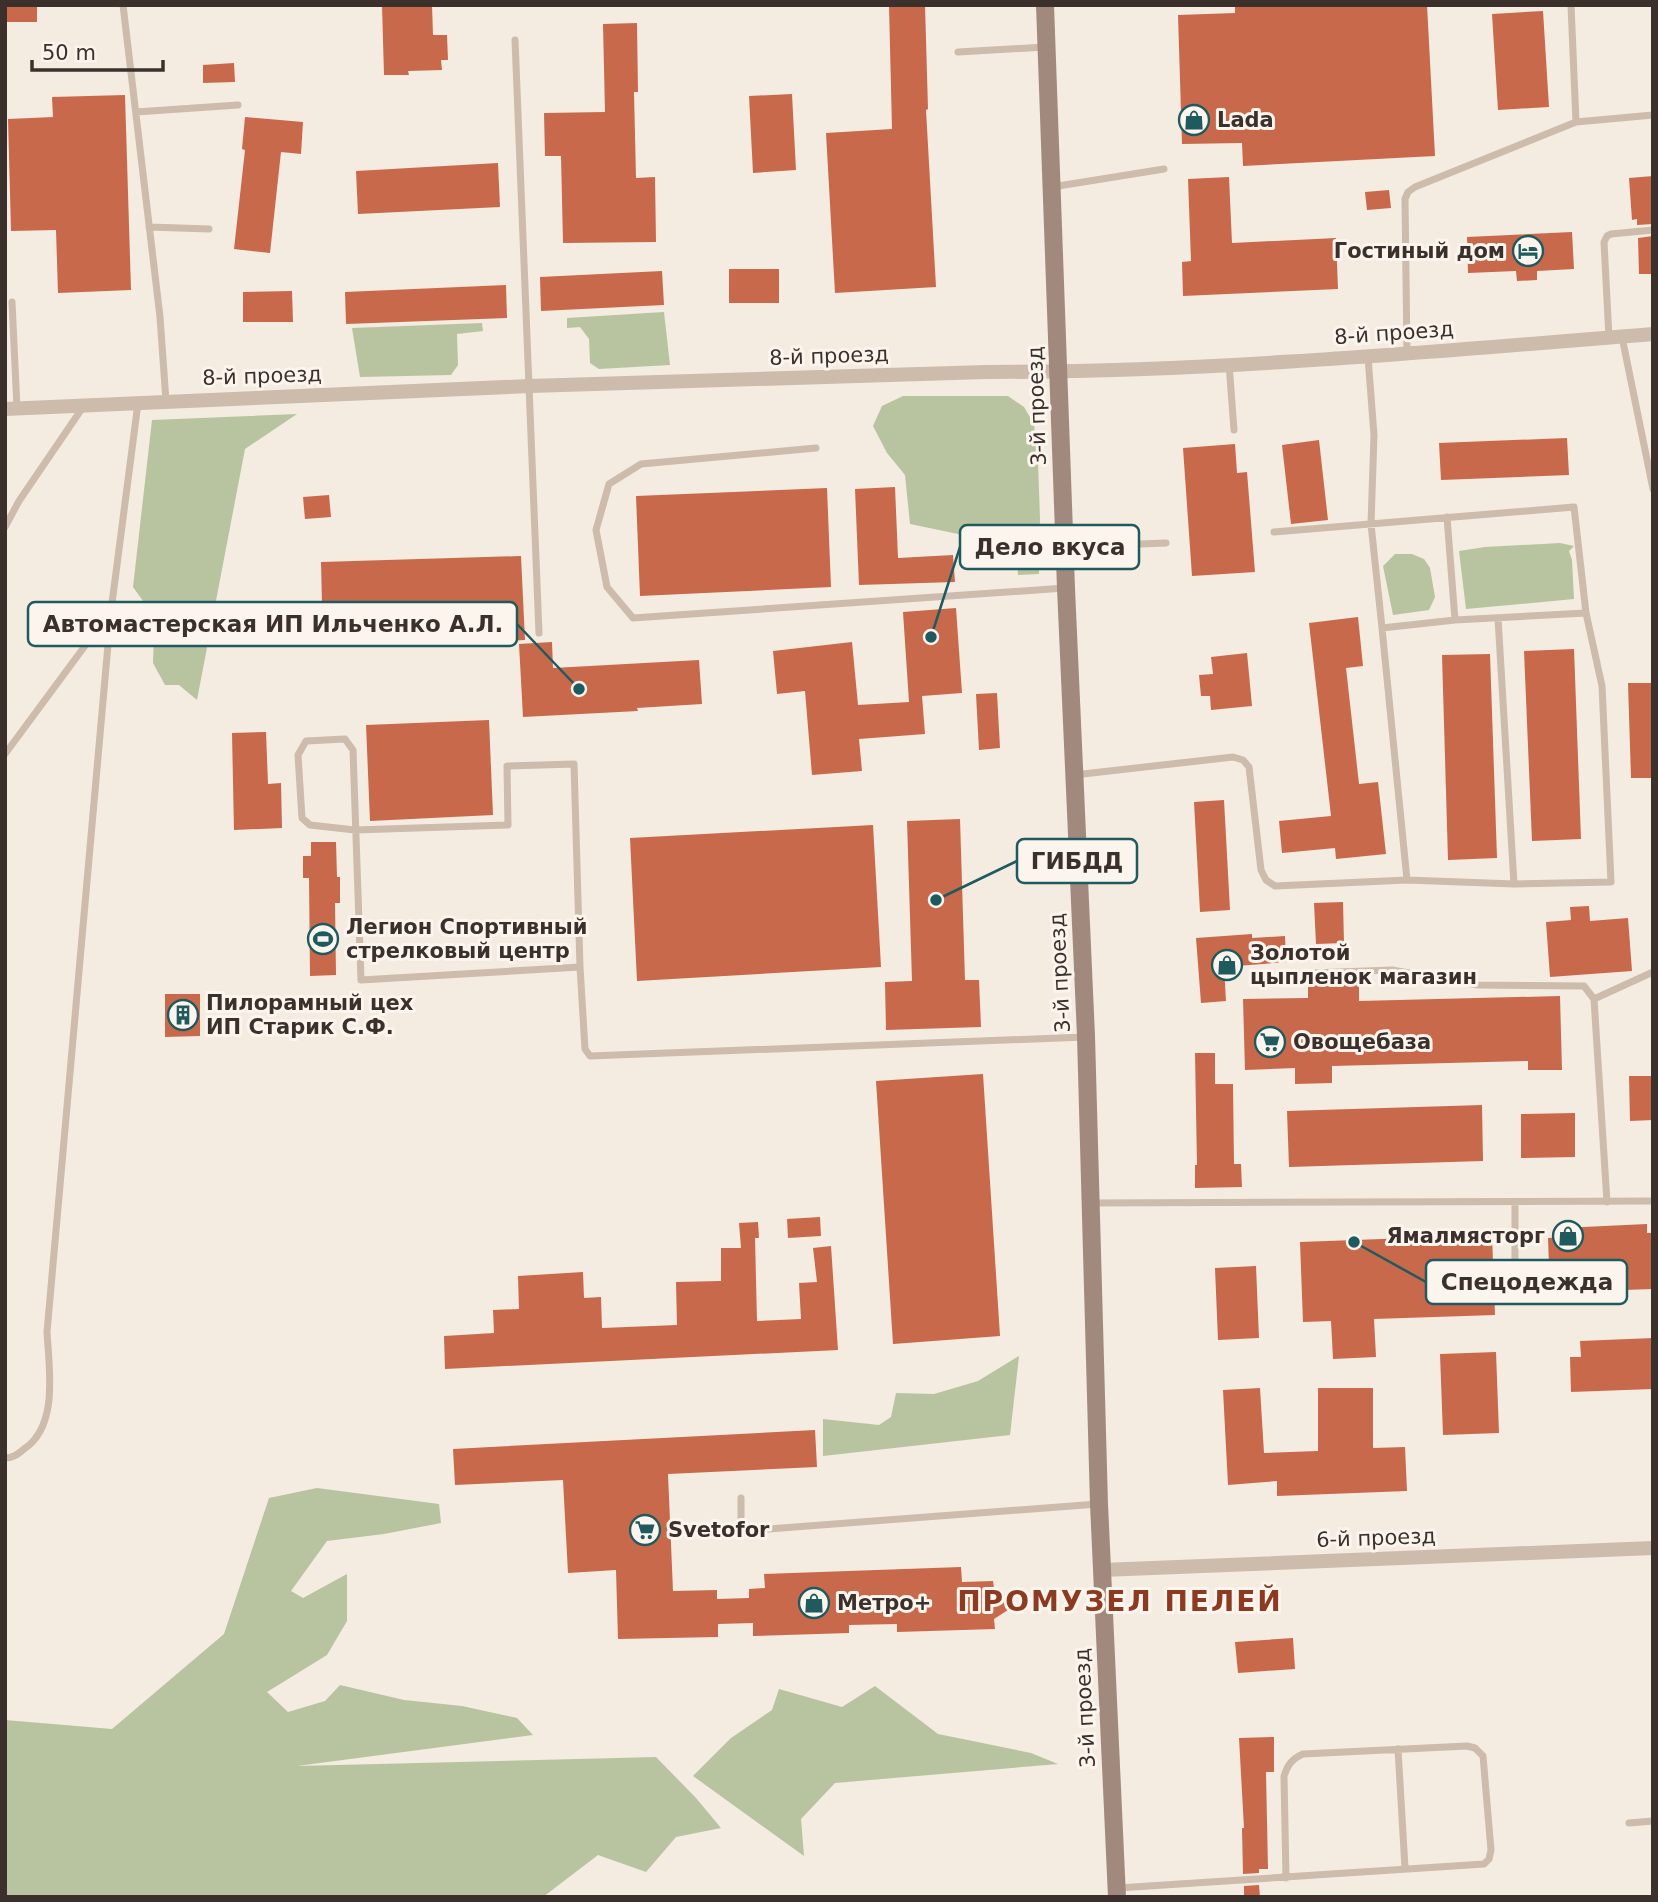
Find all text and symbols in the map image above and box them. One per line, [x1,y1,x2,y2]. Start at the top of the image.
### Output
scale bar [32,28,163,72]
text: 50 m [42,41,96,65]
shop icon: Lada [1177,103,1211,137]
place label: Lada [1217,108,1274,132]
hotel icon: Гостиный дом [1511,234,1545,268]
place label: Гостиный дом [1334,239,1505,263]
street label: 8-й проезд [1333,317,1455,349]
street label: 8-й проезд [769,342,889,370]
street label: 3-й проезд [1023,346,1051,466]
street label: 8-й проезд [202,362,322,390]
callout: Дело вкуса [960,525,1139,569]
text: Дело вкуса [974,534,1126,560]
callout: Автомастерская ИП Ильченко А.Л. [28,602,517,646]
text: Автомастерская ИП Ильченко А.Л. [43,611,503,637]
callout: ГИБДД [1017,839,1137,883]
text: ГИБДД [1031,848,1123,874]
street label: 3-й проезд [1045,913,1075,1033]
place label: Легион Спортивный стрелковый центр [346,915,587,963]
sports icon: Легион Спортивный стрелковый центр [306,922,340,956]
place label: Золотой цыпленок магазин [1250,941,1477,989]
shop icon: Золотой цыпленок магазин [1210,948,1244,982]
place label: Пилорамный цех ИП Старик С.Ф. [206,991,414,1039]
building icon: Пилорамный цех ИП Старик С.Ф. [166,998,200,1032]
supermarket icon: Овощебаза [1253,1025,1287,1059]
place label: Овощебаза [1293,1030,1431,1054]
shop icon: Ямалмясторг [1551,1219,1585,1253]
place label: Ямалмясторг [1386,1224,1545,1248]
callout: Спецодежда [1426,1260,1627,1304]
text: Спецодежда [1441,1269,1613,1295]
supermarket icon: Svetofor [628,1513,662,1547]
place label: Svetofor [668,1518,770,1542]
street label: 6-й проезд [1316,1524,1436,1552]
district label: ПРОМУЗЕЛ ПЕЛЕЙ [957,1584,1283,1618]
shop icon: Метро+ [797,1586,831,1620]
place label: Метро+ [837,1591,931,1615]
street label: 3-й проезд [1070,1648,1100,1768]

